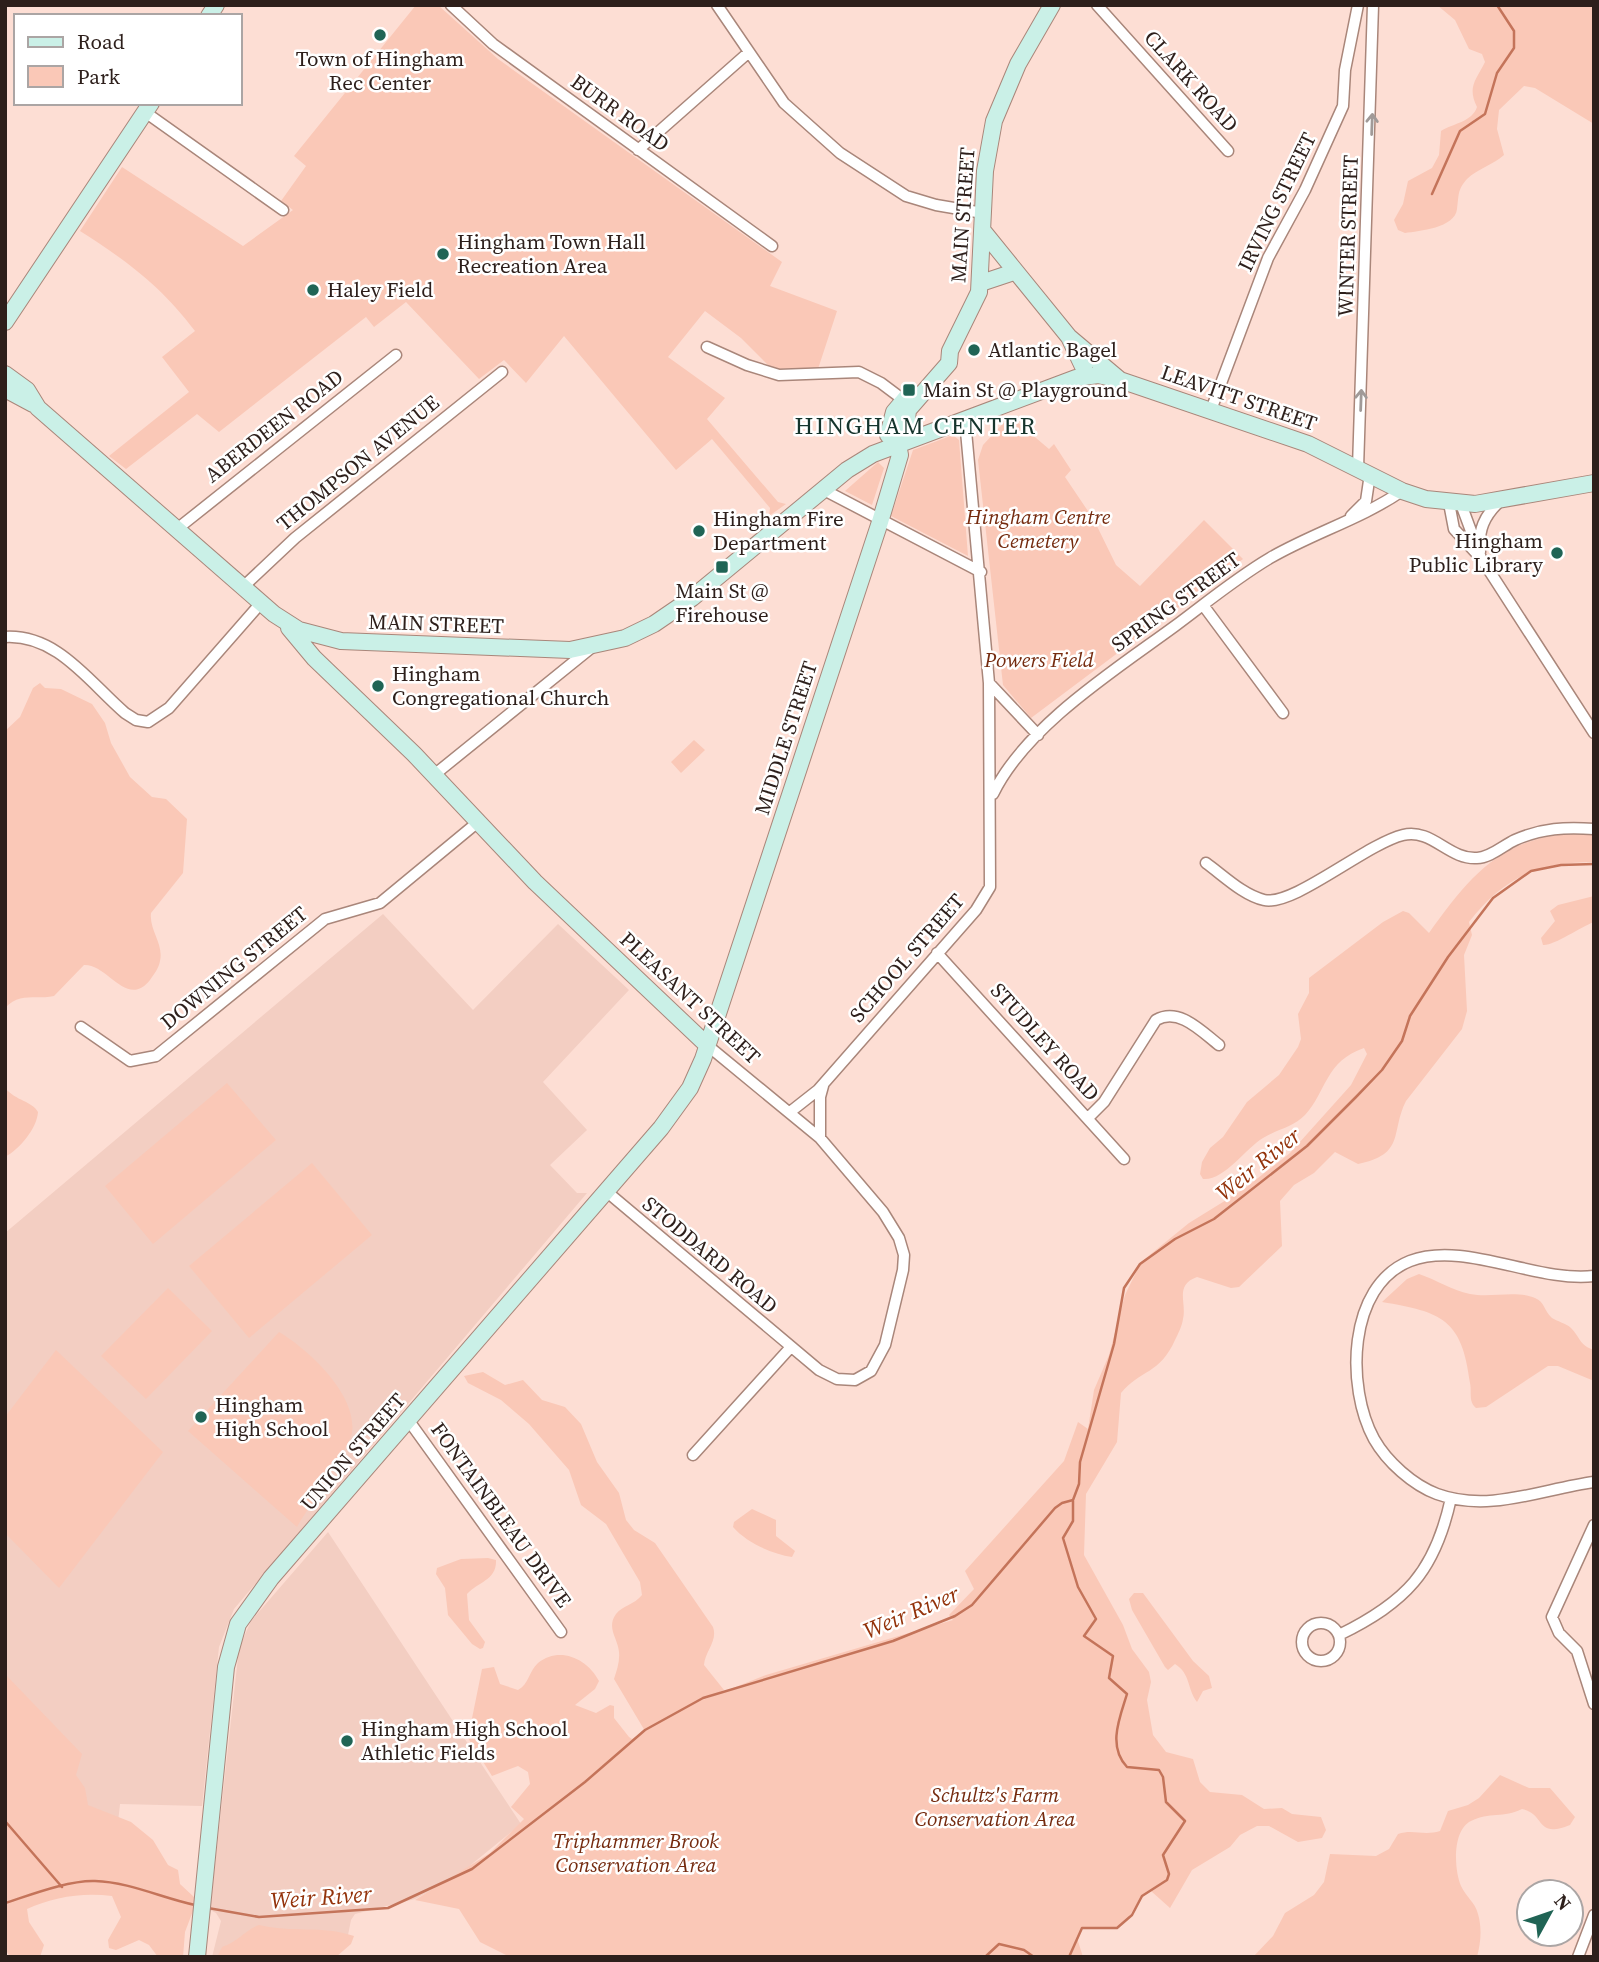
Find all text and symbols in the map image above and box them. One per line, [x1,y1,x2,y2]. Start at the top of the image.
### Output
legend [14,14,242,105]
street label: CLARK ROAD [1138,23,1245,138]
text: Road [77,27,125,56]
marker: Town of Hingham Rec Center [372,27,388,43]
place label: Town of Hingham Rec Center [296,44,464,97]
text: Park [77,62,121,91]
street label: BURR ROAD [565,67,676,158]
one-way arrow [1365,112,1378,135]
street label: IRVING STREET [1230,127,1323,276]
street label: MAIN STREET [943,146,982,284]
street label: WINTER STREET [1330,154,1365,318]
place label: Hingham Town Hall Recreation Area [457,227,646,280]
marker: Hingham Town Hall Recreation Area [435,246,451,262]
place label: Haley Field [327,275,433,304]
marker: Haley Field [305,282,321,298]
place label: Atlantic Bagel [988,335,1117,364]
marker: Atlantic Bagel [966,342,982,358]
street label: LEAVITT STREET [1157,357,1321,438]
street label: ABERDEEN ROAD [198,362,349,489]
place label: Main St @ Playground [923,375,1128,404]
marker: Main St @ Playground [901,382,917,398]
street label: THOMPSON AVENUE [270,388,445,537]
one-way arrow [1355,389,1368,412]
district label: HINGHAM CENTER [795,409,1037,442]
park label: Hingham Centre Cemetery [965,502,1111,555]
place label: Hingham Fire Department [713,504,844,557]
marker: Hingham Fire Department [691,523,707,539]
place label: Hingham Public Library [1409,526,1543,579]
street label: SPRING STREET [1105,545,1246,658]
marker: Hingham Public Library [1549,545,1565,561]
marker: Main St @ Firehouse [714,559,730,575]
place label: Main St @ Firehouse [675,576,769,629]
street label: MAIN STREET [368,607,505,640]
park label: Powers Field [983,645,1094,674]
street label: MIDDLE STREET [747,657,824,818]
place label: Hingham Congregational Church [392,659,609,712]
marker: Hingham Congregational Church [370,678,386,694]
street label: SCHOOL STREET [843,887,971,1028]
street label: DOWNING STREET [154,899,314,1036]
street label: PLEASANT STREET [614,925,767,1071]
street label: STUDLEY ROAD [984,976,1106,1107]
water label: Weir River [1209,1119,1308,1208]
street label: STODDARD ROAD [636,1189,784,1320]
street label: UNION STREET [293,1386,412,1517]
place label: Hingham High School [215,1390,328,1443]
marker: Hingham High School [193,1409,209,1425]
street label: FONTAINBLEAU DRIVE [424,1416,579,1613]
water label: Weir River [858,1577,965,1647]
place label: Hingham High School Athletic Fields [361,1714,568,1767]
marker: Hingham High School Athletic Fields [339,1733,355,1749]
park label: Schultz's Farm Conservation Area [915,1780,1075,1833]
park label: Triphammer Brook Conservation Area [553,1826,719,1879]
water label: Weir River [269,1877,373,1916]
north arrow [1515,1878,1585,1948]
text: N [1549,1888,1578,1916]

